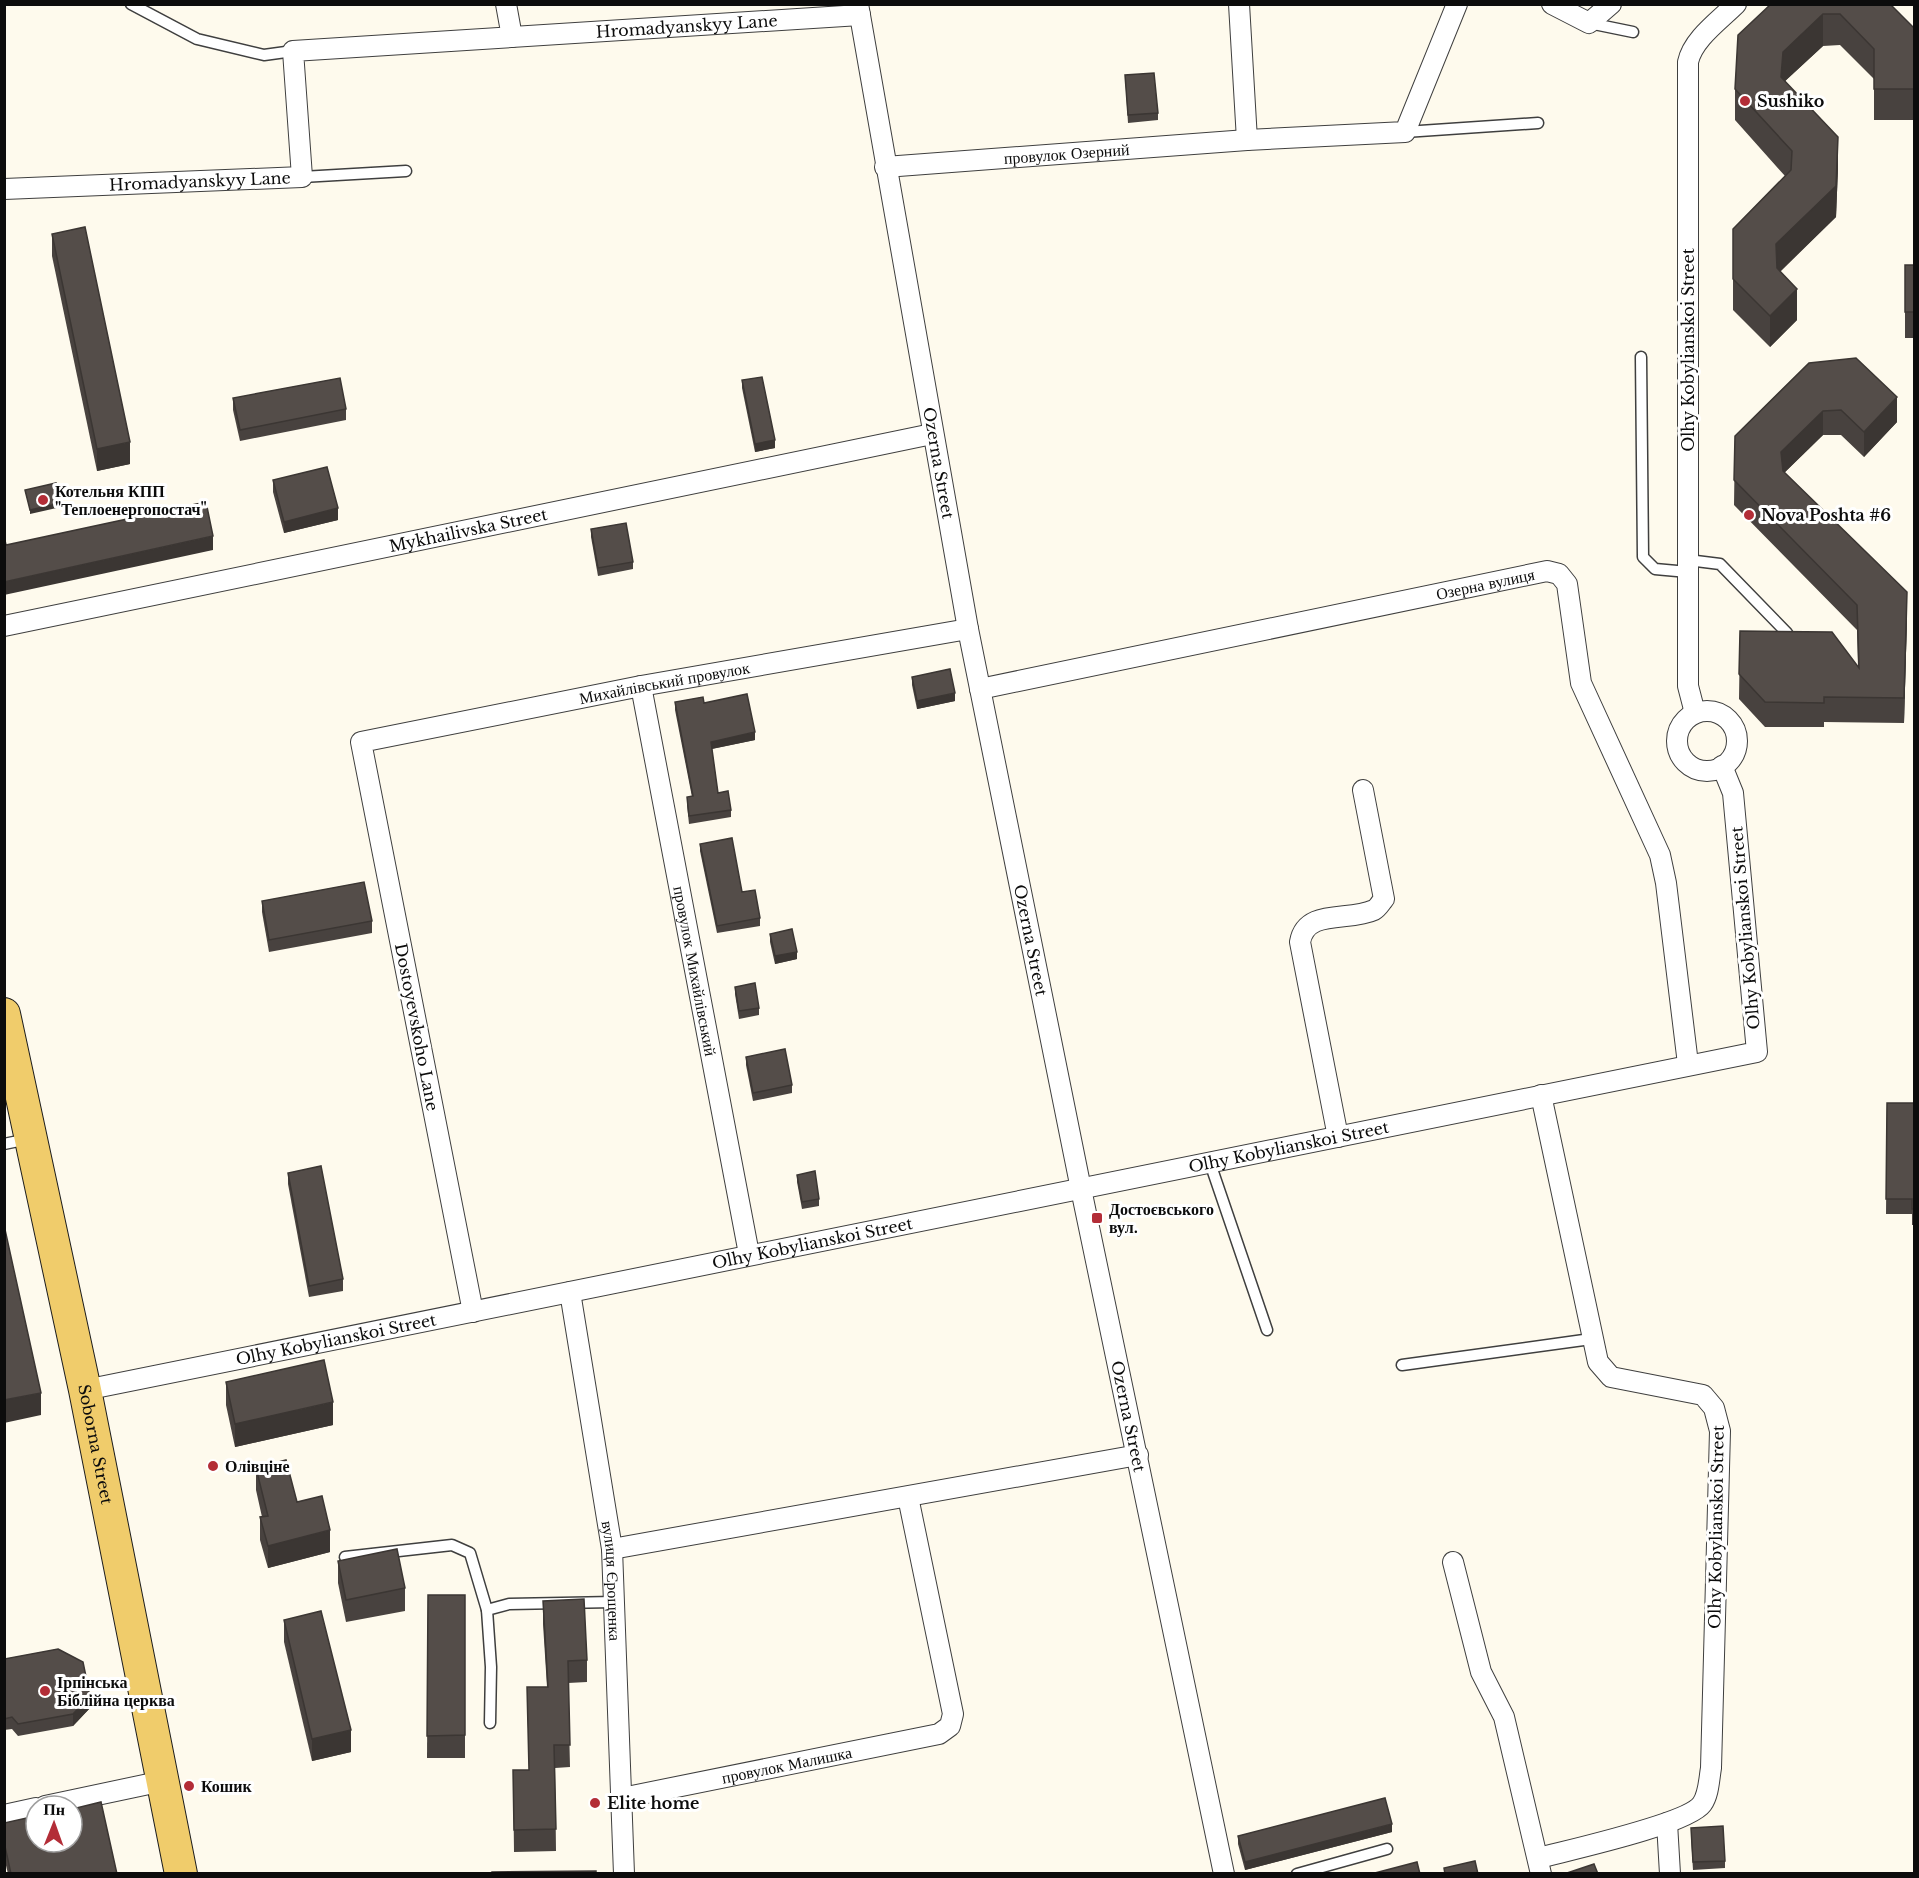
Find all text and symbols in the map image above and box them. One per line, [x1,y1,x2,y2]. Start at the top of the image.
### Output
street label: Hromadyanskyy Lane [595,10,778,42]
place label: Sushiko [1757,91,1824,111]
marker: Sushiko [1738,94,1752,108]
street label: провулок Озерний [1003,139,1130,168]
street label: Hromadyanskyy Lane [109,167,291,195]
street label: Olhy Kobylianskoi Street [1678,248,1698,452]
street label: Ozerna Street [919,405,958,520]
place label: Котельня КПП "Теплоенергопостач" [55,481,207,519]
marker: Котельня КПП "Теплоенергопостач" [36,493,50,507]
street label: Mykhailivska Street [387,504,549,556]
place label: Nova Poshta #6 [1761,505,1891,525]
marker: Nova Poshta #6 [1742,508,1756,522]
street label: Озерна вулиця [1434,564,1537,604]
street label: Михайлівський провулок [577,657,751,708]
street label: Olhy Kobylianskoi Street [1726,826,1764,1030]
street label: Ozerna Street [1010,883,1052,998]
street label: провулок Михайлівський [669,884,721,1058]
street label: Dostoyevskoho Lane [391,942,443,1112]
street label: Olhy Kobylianskoi Street [1187,1117,1391,1177]
place label: Достоєвського вул. [1109,1199,1214,1237]
marker: Достоєвського вул. [1090,1211,1104,1225]
street label: Olhy Kobylianskoi Street [710,1213,914,1273]
street label: Olhy Kobylianskoi Street [234,1309,438,1369]
street label: Ozerna Street [1107,1359,1150,1474]
street label: Soborna Street [74,1382,117,1506]
street label: Olhy Kobylianskoi Street [1704,1425,1728,1629]
place label: Олівціне [225,1456,290,1476]
marker: Олівціне [206,1459,220,1473]
street label: вулиця Єрощенка [598,1519,625,1641]
place label: Ірпінська Біблійна церква [57,1672,175,1710]
marker: Ірпінська Біблійна церква [38,1684,52,1698]
street label: провулок Малишка [720,1742,853,1788]
place label: Кошик [201,1776,253,1796]
marker: Кошик [182,1779,196,1793]
place label: Elite home [607,1793,699,1813]
north arrow [24,1794,84,1854]
marker: Elite home [588,1796,602,1810]
text: Пн [43,1799,65,1819]

